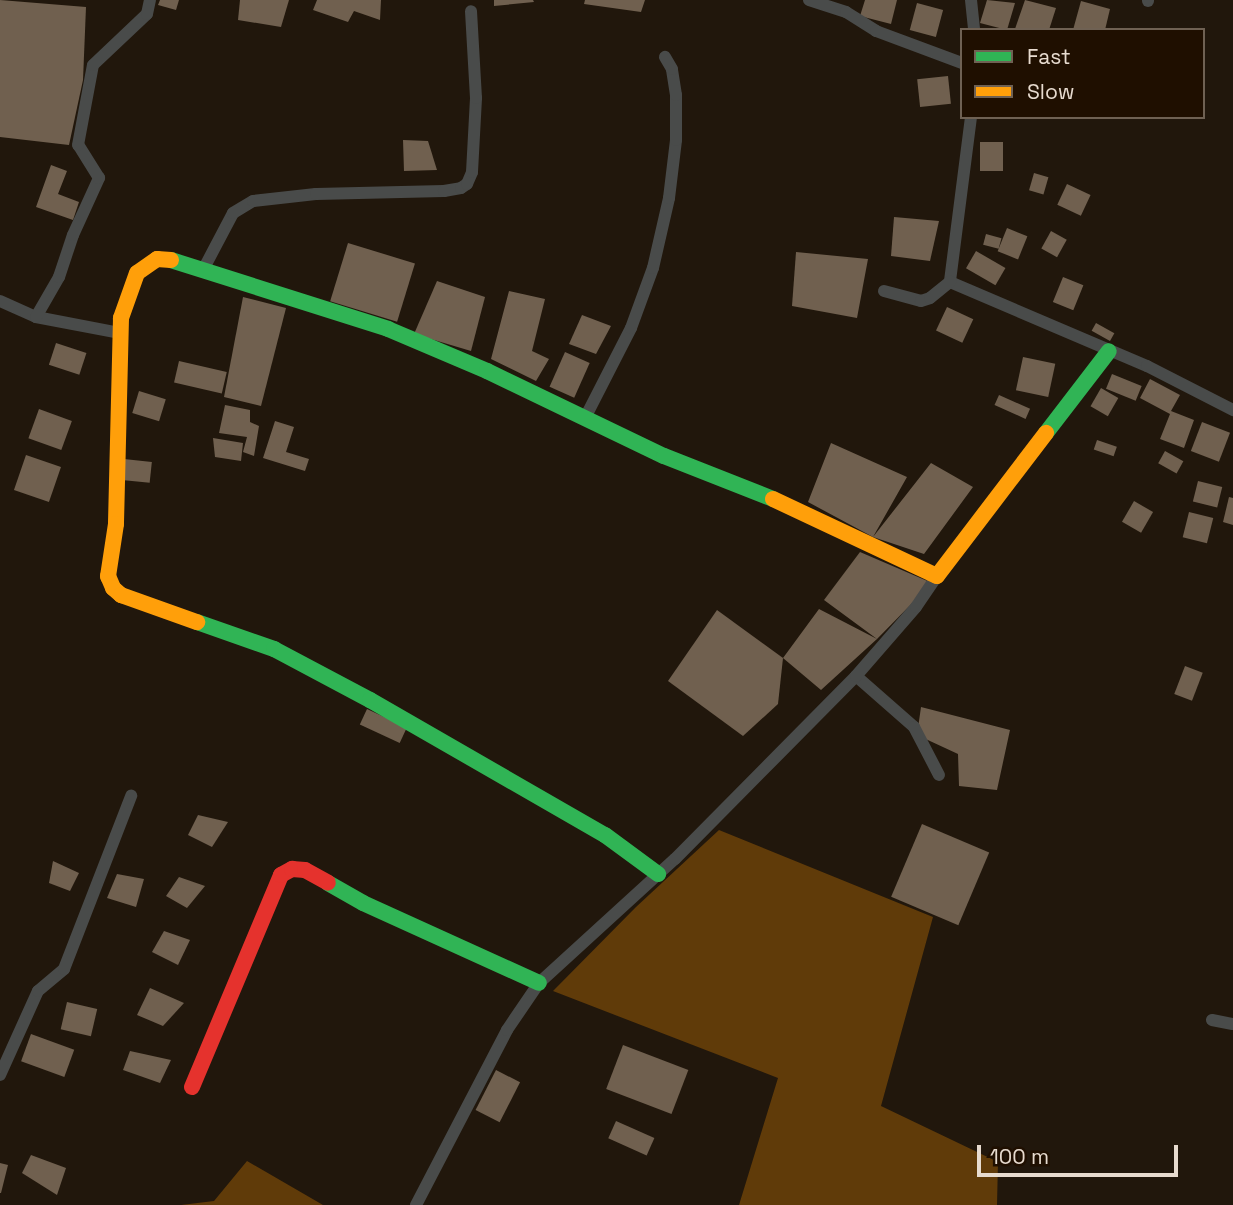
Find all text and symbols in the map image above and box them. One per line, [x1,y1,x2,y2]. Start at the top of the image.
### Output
legend [960,28,1205,119]
text: Fast [1027,43,1071,70]
text: Slow [1027,78,1075,105]
scale bar [981,1132,1182,1176]
text: 100 m [990,1143,1049,1170]

